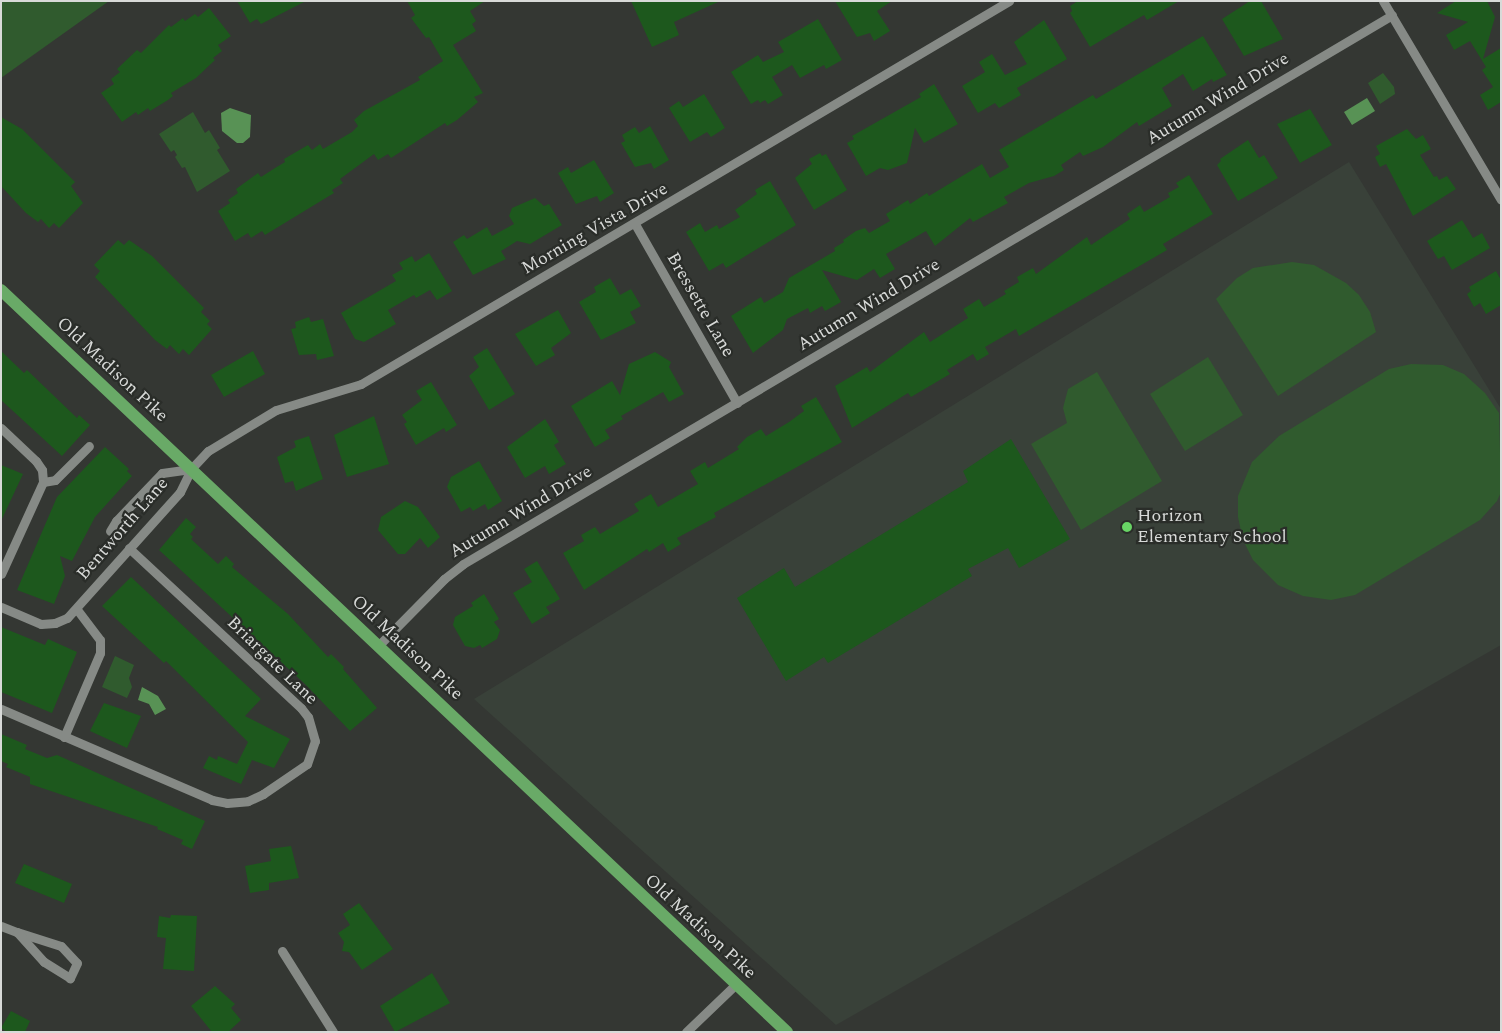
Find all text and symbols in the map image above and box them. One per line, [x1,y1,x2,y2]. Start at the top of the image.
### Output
street label: Autumn Wind Drive [1143,48,1293,150]
street label: Morning Vista Drive [518,178,672,280]
street label: Bressette Lane [661,249,739,361]
street label: Autumn Wind Drive [794,254,944,356]
street label: Old Madison Pike [52,313,172,427]
street label: Autumn Wind Drive [446,461,596,563]
street label: Bentworth Lane [73,473,173,585]
place label: Horizon Elementary School [1137,506,1287,548]
marker: Horizon Elementary School [1121,521,1133,533]
street label: Old Madison Pike [347,591,467,705]
street label: Briargate Lane [222,612,322,710]
street label: Old Madison Pike [640,870,760,984]

